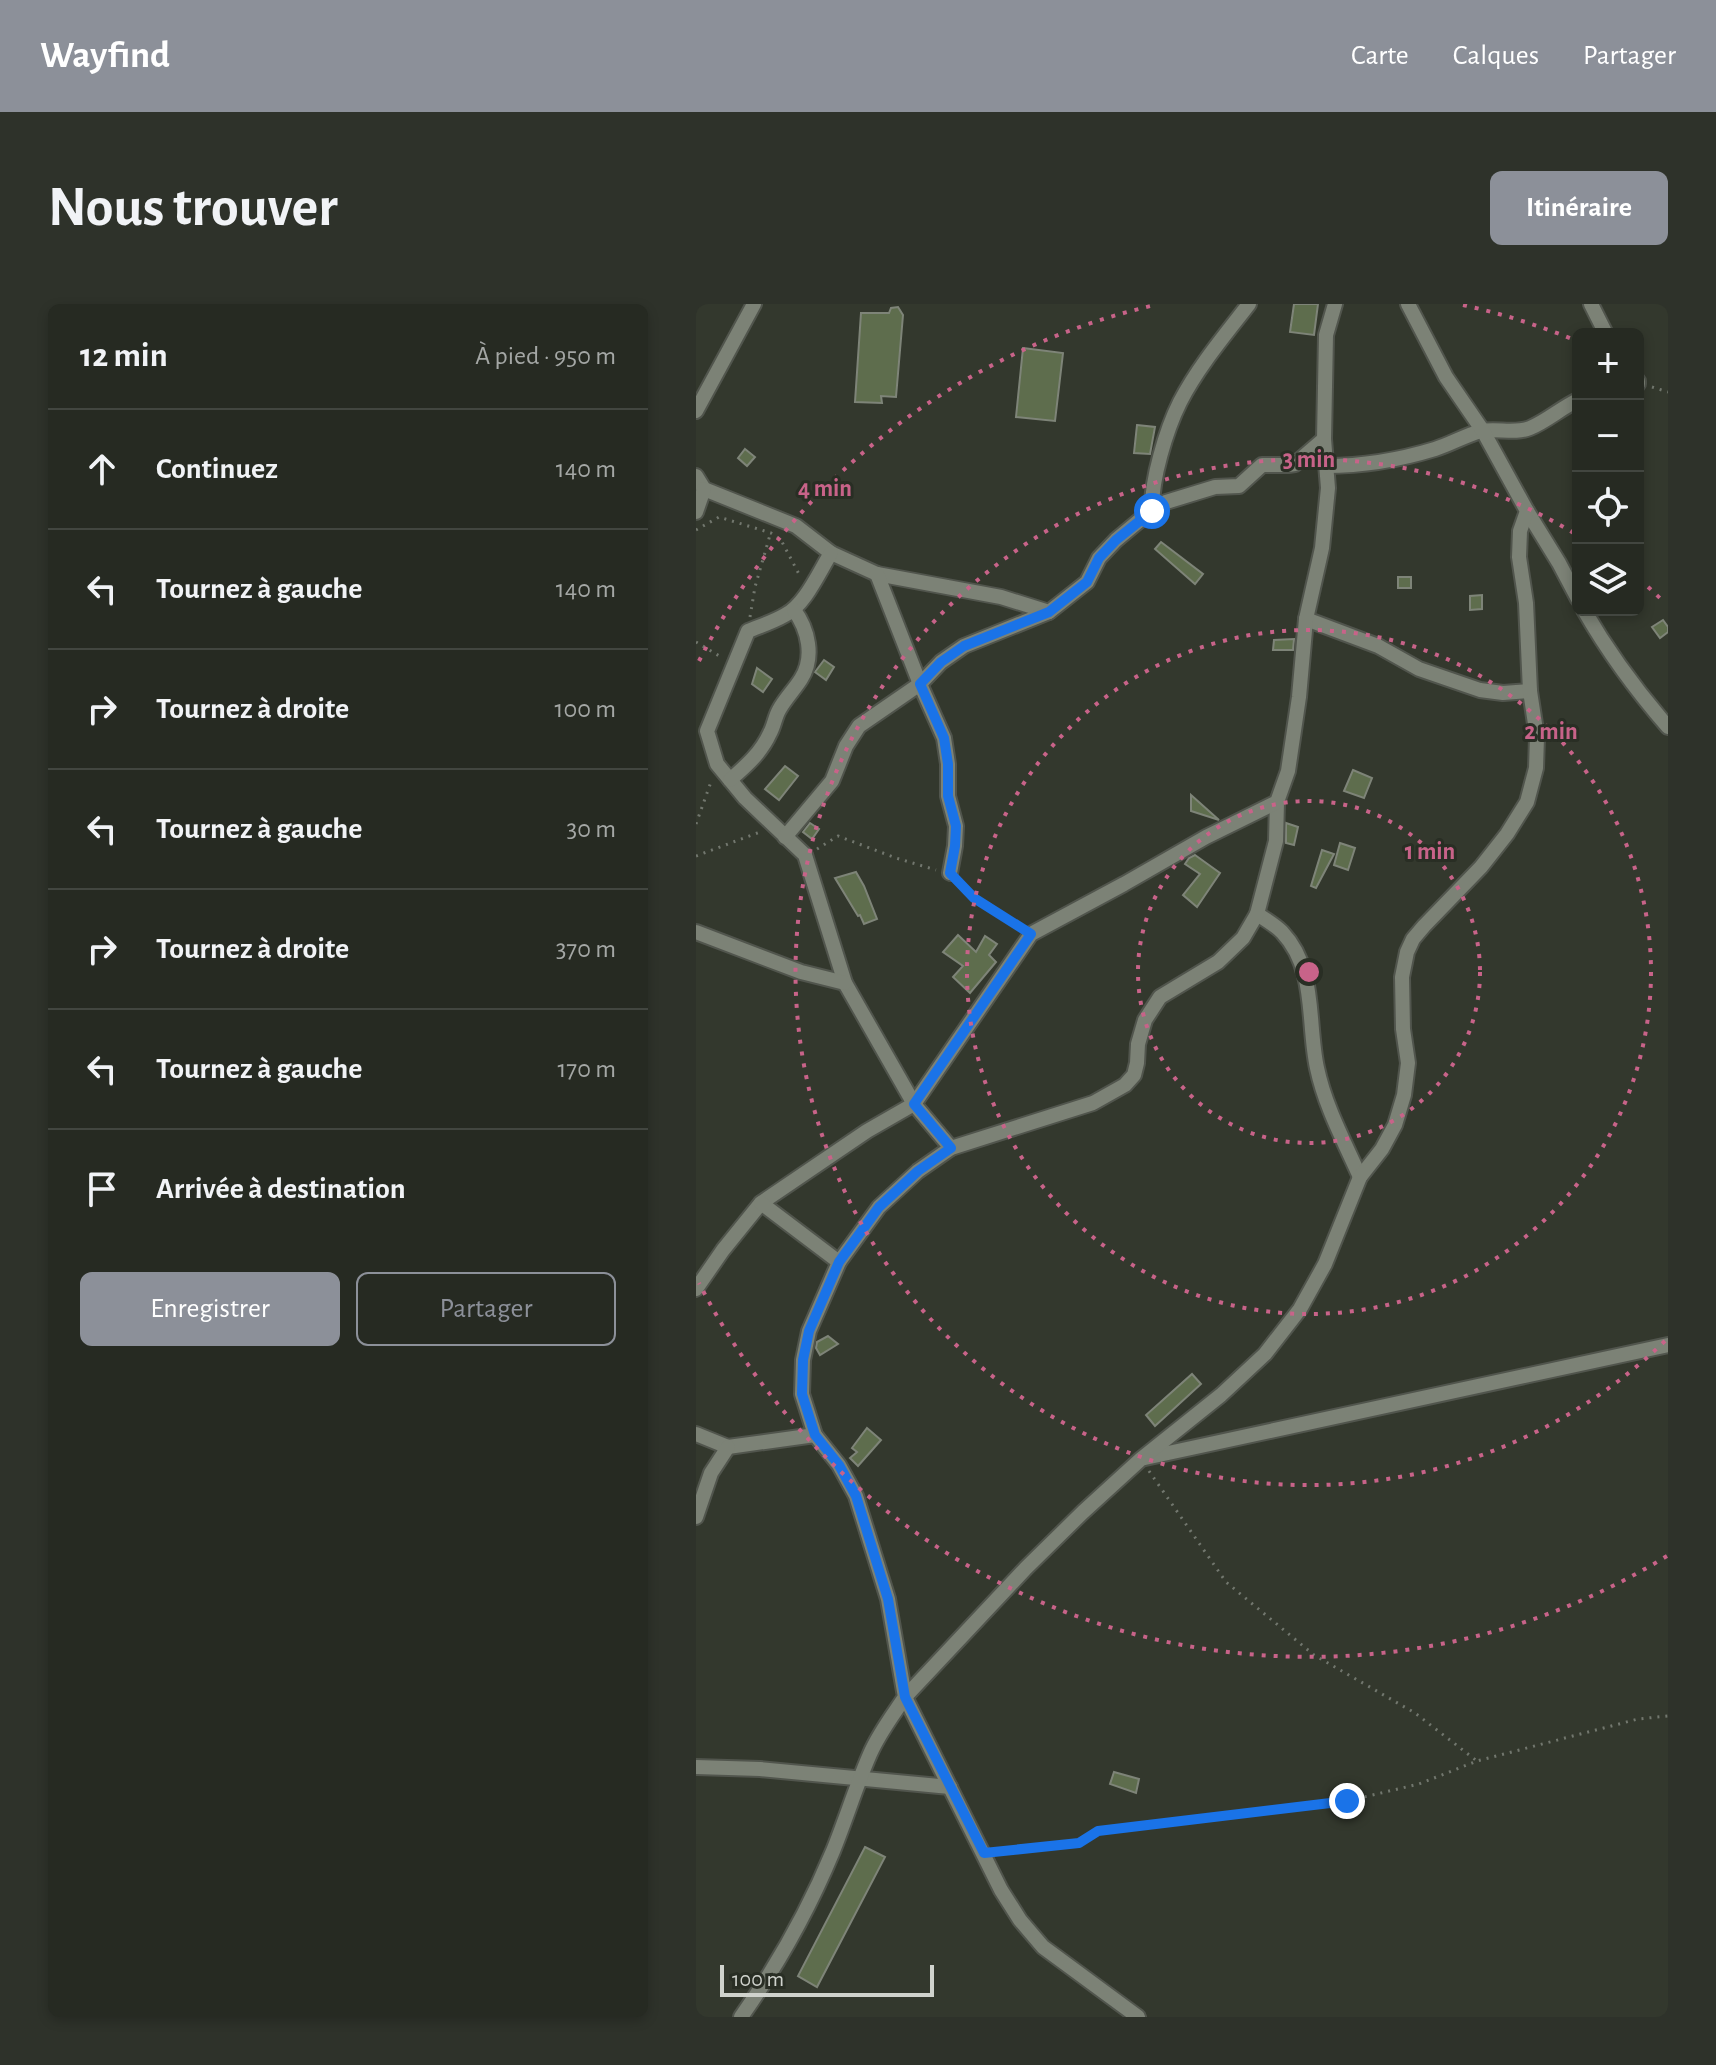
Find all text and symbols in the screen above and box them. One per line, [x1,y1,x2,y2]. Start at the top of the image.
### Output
text: Wayfind [40,37,170,75]
text: Carte [1351,42,1409,70]
text: Calques [1453,42,1539,70]
text: Partager [1583,42,1676,70]
button: Itinéraire [1490,171,1668,245]
text: Nous trouver [48,180,338,236]
map controls [1572,328,1644,616]
button: + [1572,328,1644,400]
text: 12 min [80,339,168,373]
text: À pied · 950 m [475,343,616,369]
button: − [1572,400,1644,472]
icon: ahead [80,447,124,491]
text: 3 min [1283,448,1335,472]
text: Continuez [156,454,278,484]
text: 140 m [556,456,616,482]
button: locate [1572,472,1644,544]
text: 4 min [798,477,852,501]
route start [1134,493,1170,529]
button: layers [1572,544,1644,616]
icon: left [80,567,124,611]
text: Tournez à gauche [156,574,363,604]
text: 140 m [556,576,616,602]
icon: right [80,687,124,731]
text: Tournez à droite [156,694,349,724]
text: 100 m [555,696,616,722]
text: 2 min [1524,720,1578,744]
icon: left [80,807,124,851]
text: Tournez à gauche [156,814,363,844]
text: 30 m [566,816,616,842]
text: 1 min [1405,840,1455,864]
icon: right [80,927,124,971]
text: Tournez à droite [156,934,349,964]
text: 370 m [556,936,616,962]
centre of rings [1295,958,1323,986]
icon: left [80,1047,124,1091]
text: Tournez à gauche [156,1054,363,1084]
text: 170 m [557,1056,616,1082]
icon: arrive [80,1167,124,1211]
text: Arrivée à destination [156,1174,406,1204]
button: Enregistrer [80,1272,340,1346]
button: Partager [356,1272,616,1346]
route end [1329,1783,1365,1819]
scale bar [720,1961,934,1997]
text: 100 m [732,1968,784,1990]

